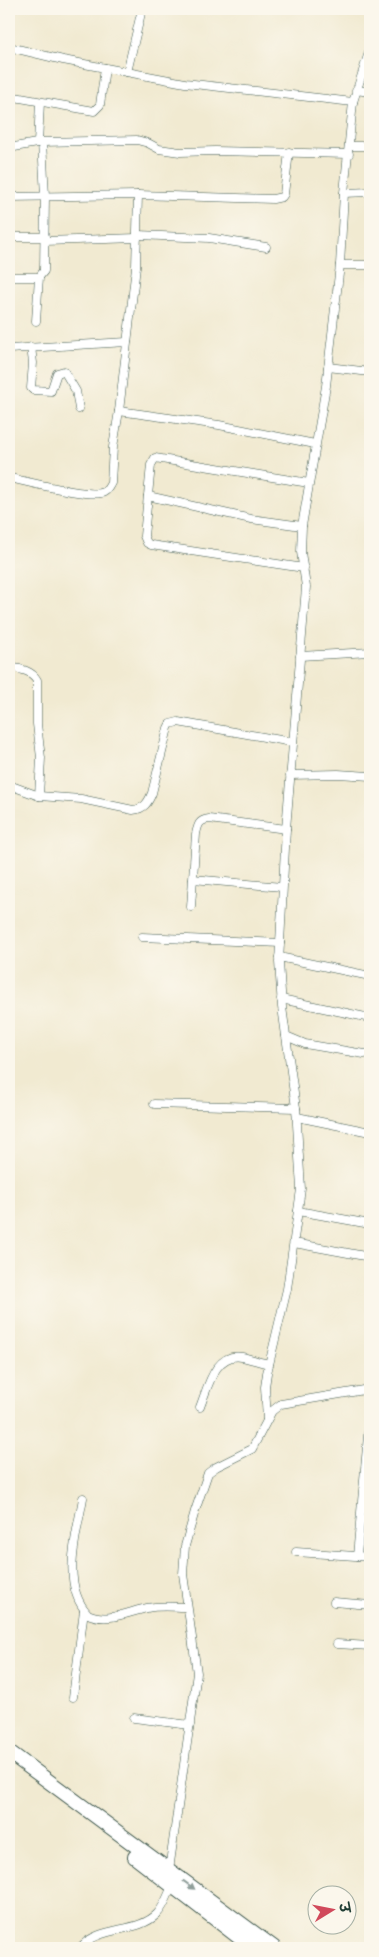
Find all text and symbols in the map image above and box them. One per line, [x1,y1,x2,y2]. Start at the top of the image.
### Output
one-way arrow [182,1880,196,1890]
north arrow [306,1884,356,1934]
text: उ [332,1900,355,1916]

